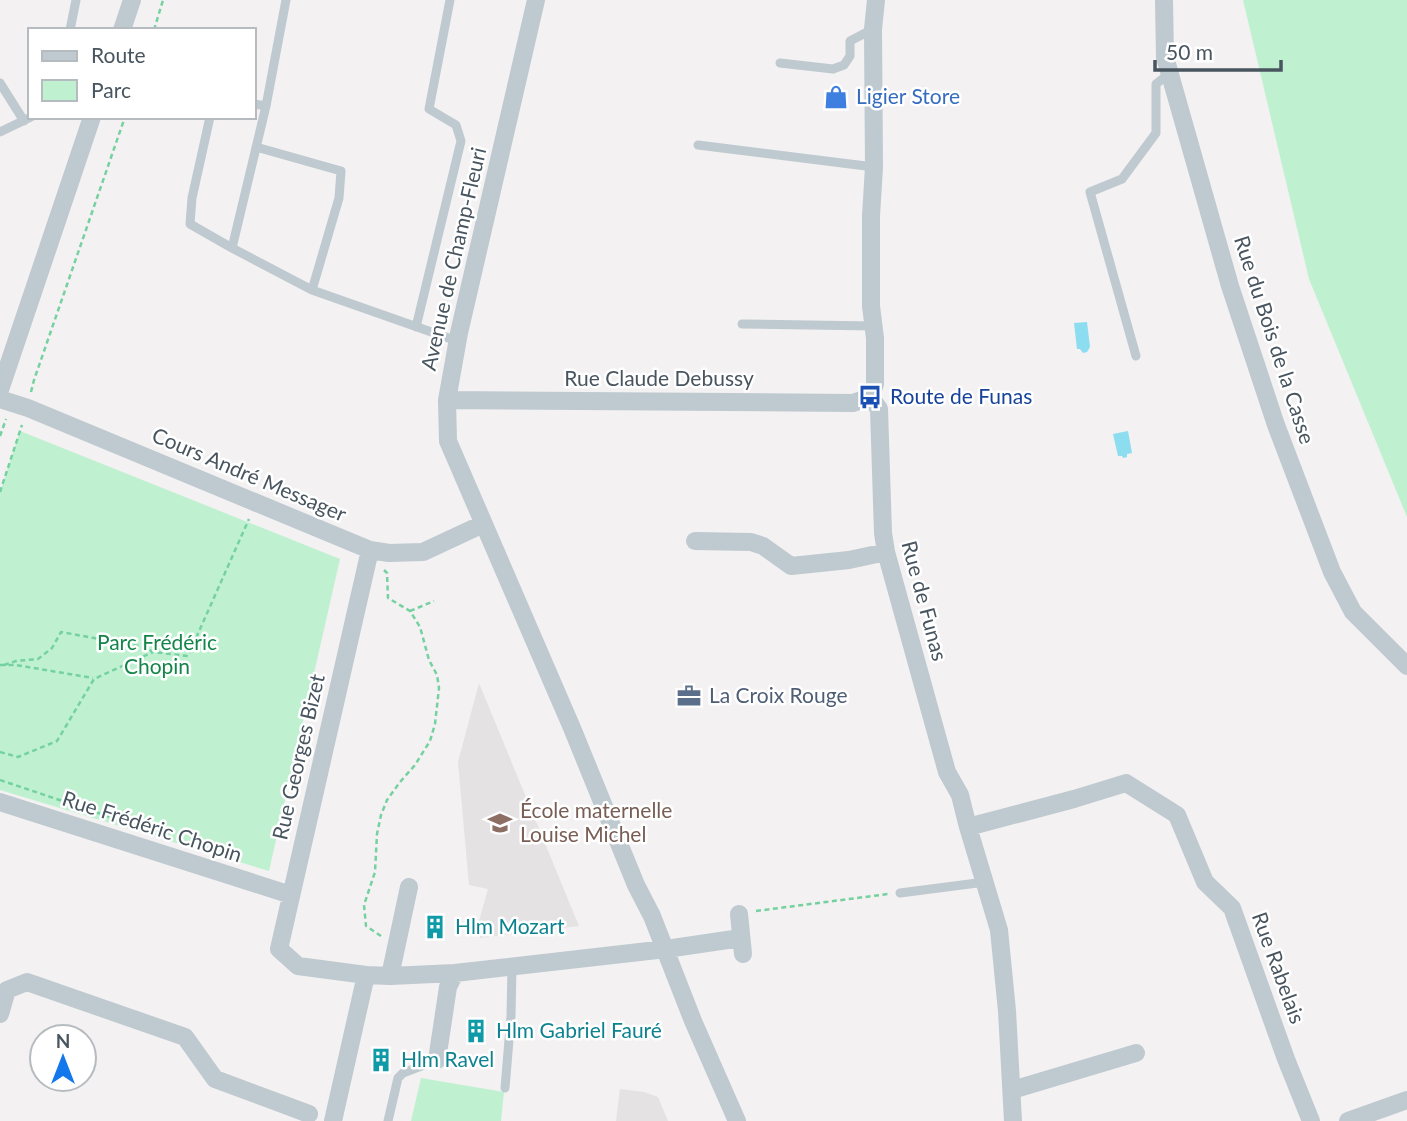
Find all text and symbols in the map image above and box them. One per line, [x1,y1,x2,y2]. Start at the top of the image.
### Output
legend [28,28,256,119]
scale bar [1155,28,1281,72]
text: 50 m [1166,39,1213,64]
text: Route [91,42,146,67]
text: Parc [91,77,131,102]
shop icon: Ligier Store [822,83,850,111]
place label: Ligier Store [856,83,960,108]
street label: Avenue de Champ-Fleuri [415,145,490,373]
street label: Rue du Bois de la Casse [1230,232,1321,447]
street label: Rue Claude Debussy [564,365,754,390]
bus stop icon: Route de Funas [856,383,884,411]
place label: Route de Funas [890,383,1032,408]
street label: Cours André Messager [149,421,351,526]
street label: Rue de Funas [897,538,953,663]
park label: Parc Frédéric Chopin [97,629,217,678]
street label: Rue Georges Bizet [266,671,329,842]
office icon: La Croix Rouge [675,682,703,710]
place label: La Croix Rouge [709,682,847,707]
street label: Rue Frédéric Chopin [60,785,245,866]
place label: École maternelle Louise Michel [520,797,672,846]
school or university icon: École maternelle Louise Michel [486,809,514,837]
street label: Rue Rabelais [1248,908,1311,1027]
building icon: Hlm Mozart [421,913,449,941]
place label: Hlm Mozart [455,913,565,938]
building icon: Hlm Gabriel Fauré [462,1017,490,1045]
place label: Hlm Gabriel Fauré [496,1017,662,1042]
north arrow [28,1023,98,1093]
text: N [56,1029,70,1052]
building icon: Hlm Ravel [367,1046,395,1074]
place label: Hlm Ravel [401,1046,494,1071]

